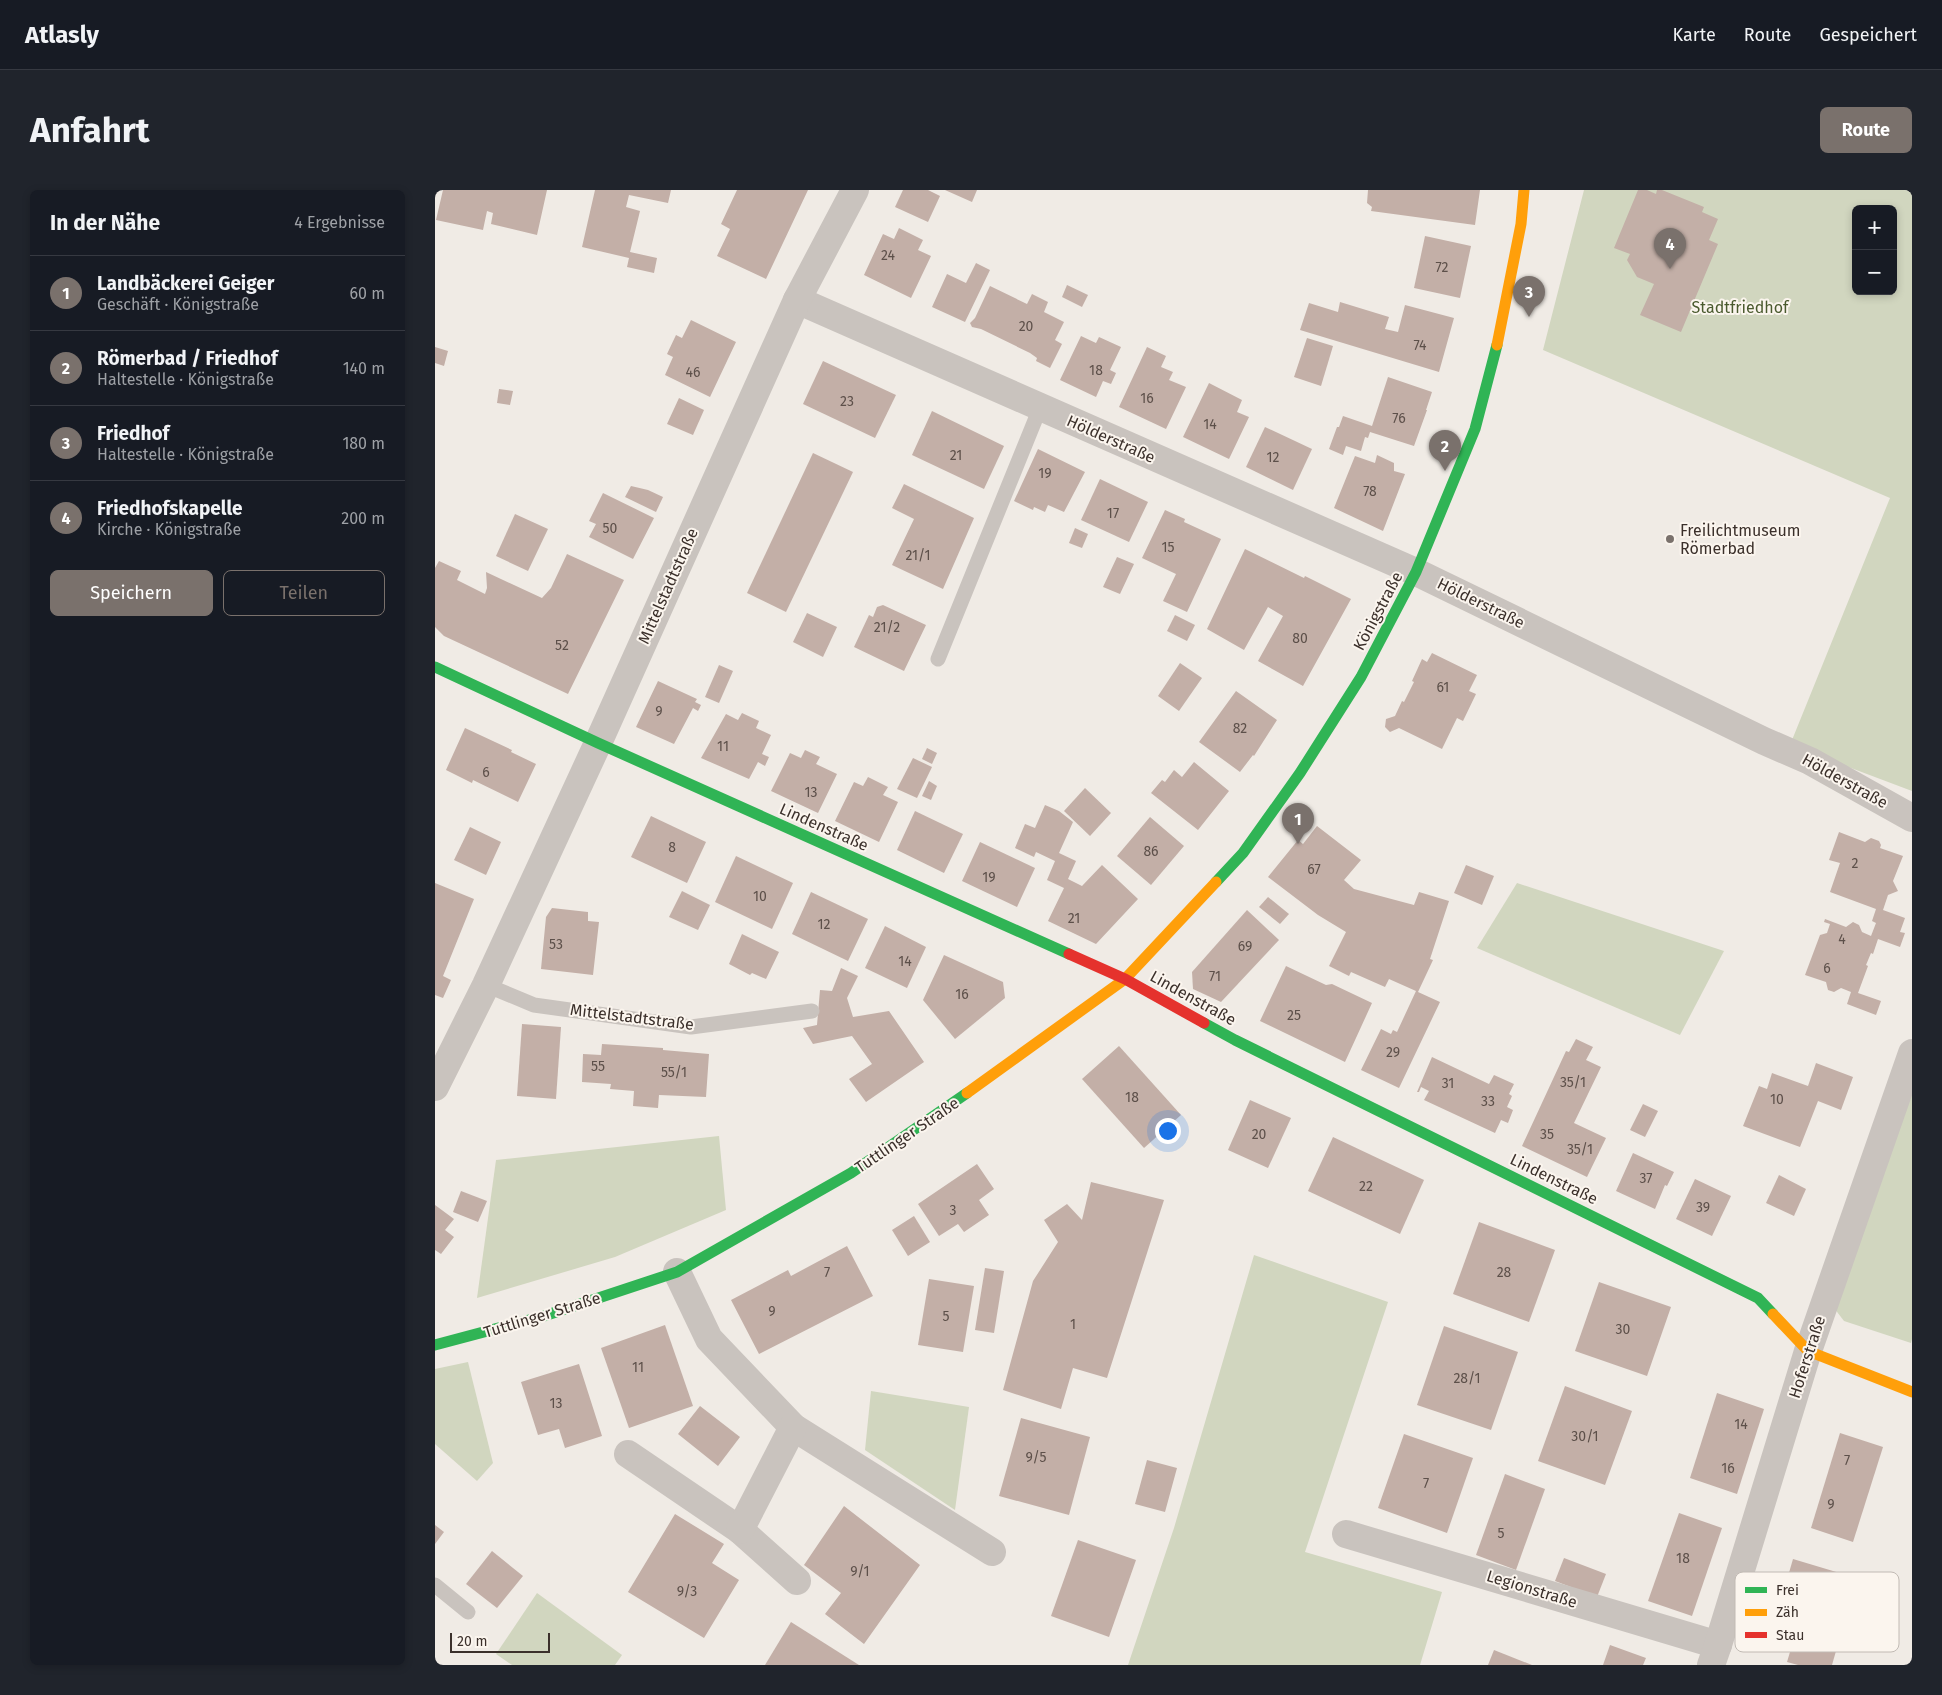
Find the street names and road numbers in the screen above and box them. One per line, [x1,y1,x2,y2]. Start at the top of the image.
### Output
street label: Hölderstraße [1064,411,1158,467]
street label: Mittelstadtstraße [634,525,702,647]
street label: Königstraße [1349,568,1407,654]
street label: Hölderstraße [1434,574,1528,632]
street label: Hölderstraße [1799,750,1891,812]
street label: Lindenstraße [777,799,871,855]
street label: Lindenstraße [1147,967,1239,1029]
street label: Mittelstadtstraße [569,1000,695,1034]
street label: Tuttlinger Straße [851,1093,963,1177]
street label: Lindenstraße [1507,1150,1601,1208]
street label: Tuttlinger Straße [481,1288,603,1342]
street label: Hoferstraße [1785,1313,1829,1401]
street label: Legionstraße [1484,1566,1580,1612]

